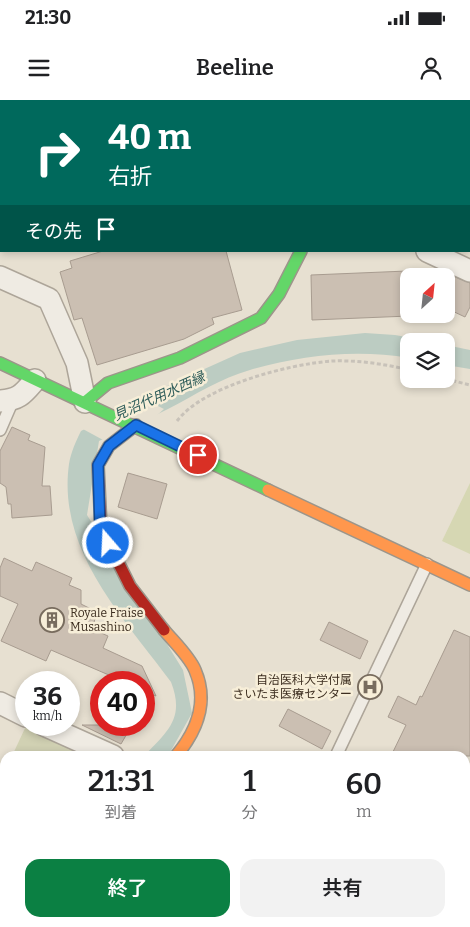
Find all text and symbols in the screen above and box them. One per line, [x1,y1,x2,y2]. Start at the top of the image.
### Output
text: 21:30 [25,6,71,29]
icon: menu [25,54,53,82]
text: Beeline [196,54,274,81]
icon: person [417,54,445,82]
text: 40 m [108,116,191,158]
icon: right [25,120,90,185]
text: 右折 [108,163,152,190]
icon: arrive [92,215,120,243]
text: その先 [25,220,82,243]
north arrow [400,268,455,322]
map controls [400,268,455,388]
button: layers [400,333,455,388]
water label: 見沼代用水西縁 [111,368,209,424]
pin [177,434,219,476]
icon: arrive [184,441,212,469]
position arrow [81,516,133,568]
place label: Royale Fraise Musashino [70,606,143,634]
building icon: Royale Fraise Musashino [39,607,65,633]
speed limit sign: 40 [90,671,155,736]
place label: 自治医科大学付属 さいたま医療センター [232,673,352,701]
hospital icon: 自治医科大学付属 さいたま医療センター [357,674,383,700]
text: 36 [33,682,62,712]
text: km/h [33,709,62,723]
text: 21:31 [88,763,154,799]
text: 1 [243,763,256,799]
text: 60 [345,766,382,802]
text: m [356,802,371,821]
text: 到着 [105,803,137,822]
text: 分 [242,803,258,822]
button: 終了 [25,859,230,917]
button: 共有 [240,859,445,917]

